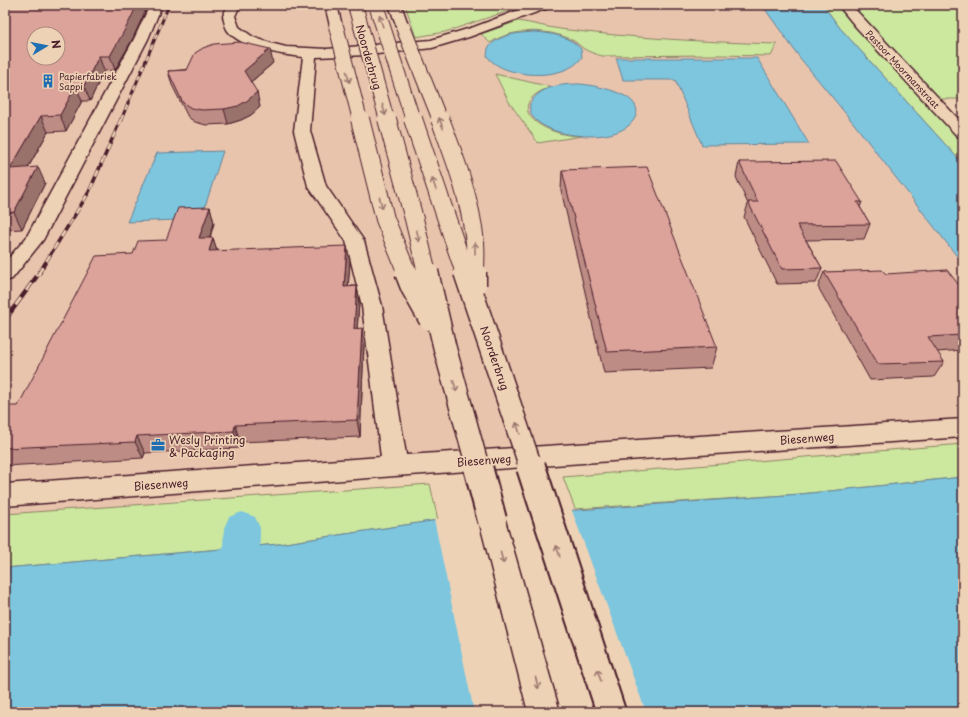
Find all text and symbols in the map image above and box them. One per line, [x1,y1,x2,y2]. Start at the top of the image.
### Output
one-way arrow [377,15,384,28]
street label: Noorderbrug [352,22,386,92]
north arrow [26,26,66,66]
street label: Pastoor Moormanstraat [863,27,943,112]
text: N [47,38,66,50]
place label: Papierfabriek Sappi [59,69,117,93]
one-way arrow [345,70,352,83]
building icon: Papierfabriek Sappi [40,73,56,89]
one-way arrow [381,103,388,116]
one-way arrow [437,117,444,129]
one-way arrow [430,179,438,191]
one-way arrow [378,196,385,209]
one-way arrow [414,229,422,242]
one-way arrow [471,242,479,255]
street label: Noorderbrug [476,324,514,392]
one-way arrow [452,380,460,393]
one-way arrow [514,422,521,435]
street label: Biesenweg [779,428,835,448]
place label: Wesly Printing & Packaging [169,431,245,461]
office icon: Wesly Printing & Packaging [150,437,166,453]
street label: Biesenweg [456,450,512,470]
street label: Biesenweg [133,474,189,494]
one-way arrow [554,545,561,558]
one-way arrow [499,551,507,564]
one-way arrow [594,669,602,681]
one-way arrow [533,677,541,690]

